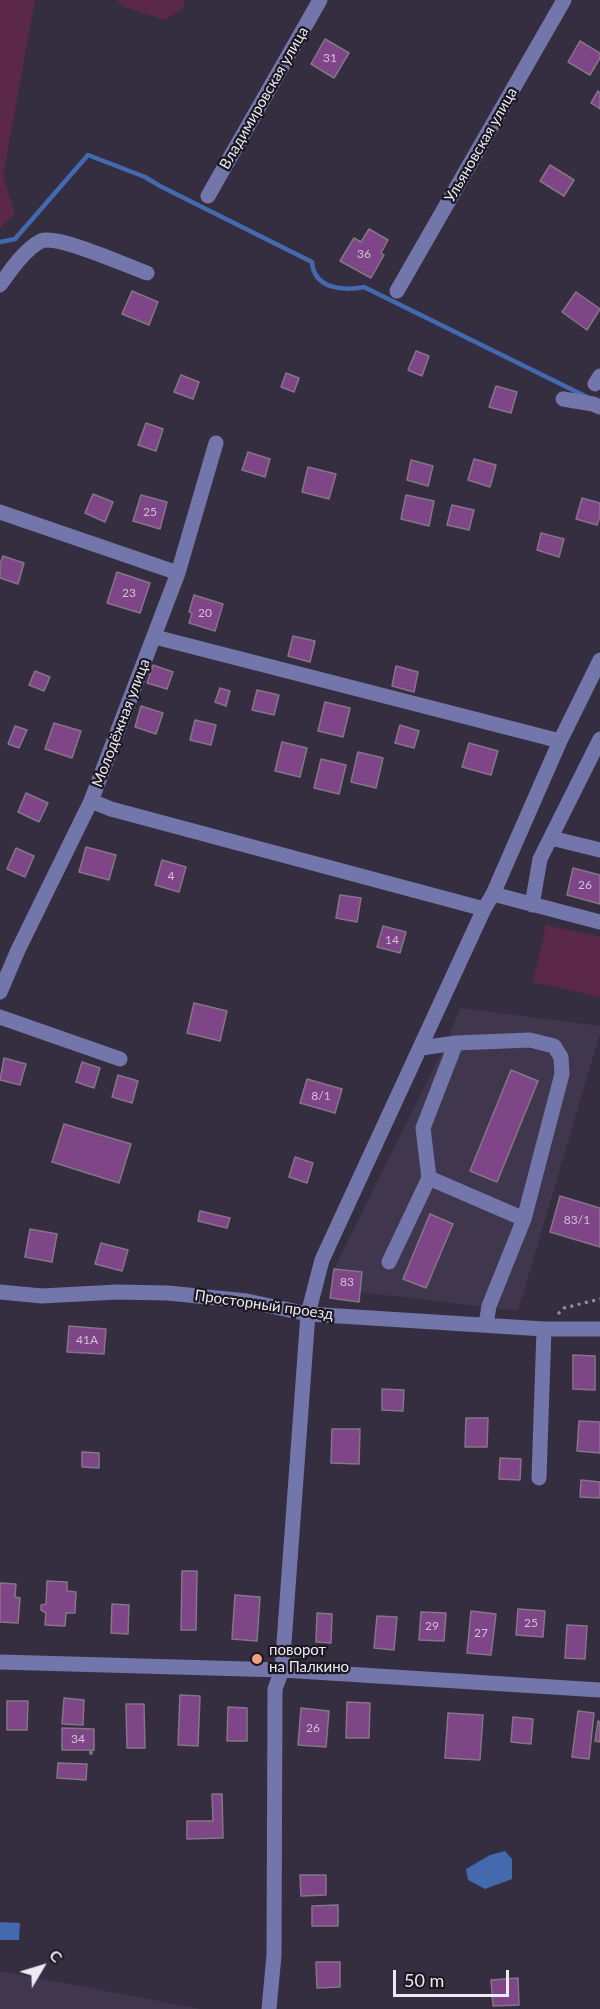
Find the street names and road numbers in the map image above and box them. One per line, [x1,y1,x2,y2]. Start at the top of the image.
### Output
street label: Владимировская улица [216,24,312,172]
street label: Ульяновская улица [441,84,521,206]
street label: Молодёжная улица [88,656,154,790]
street label: Просторный проезд [193,1286,335,1324]

